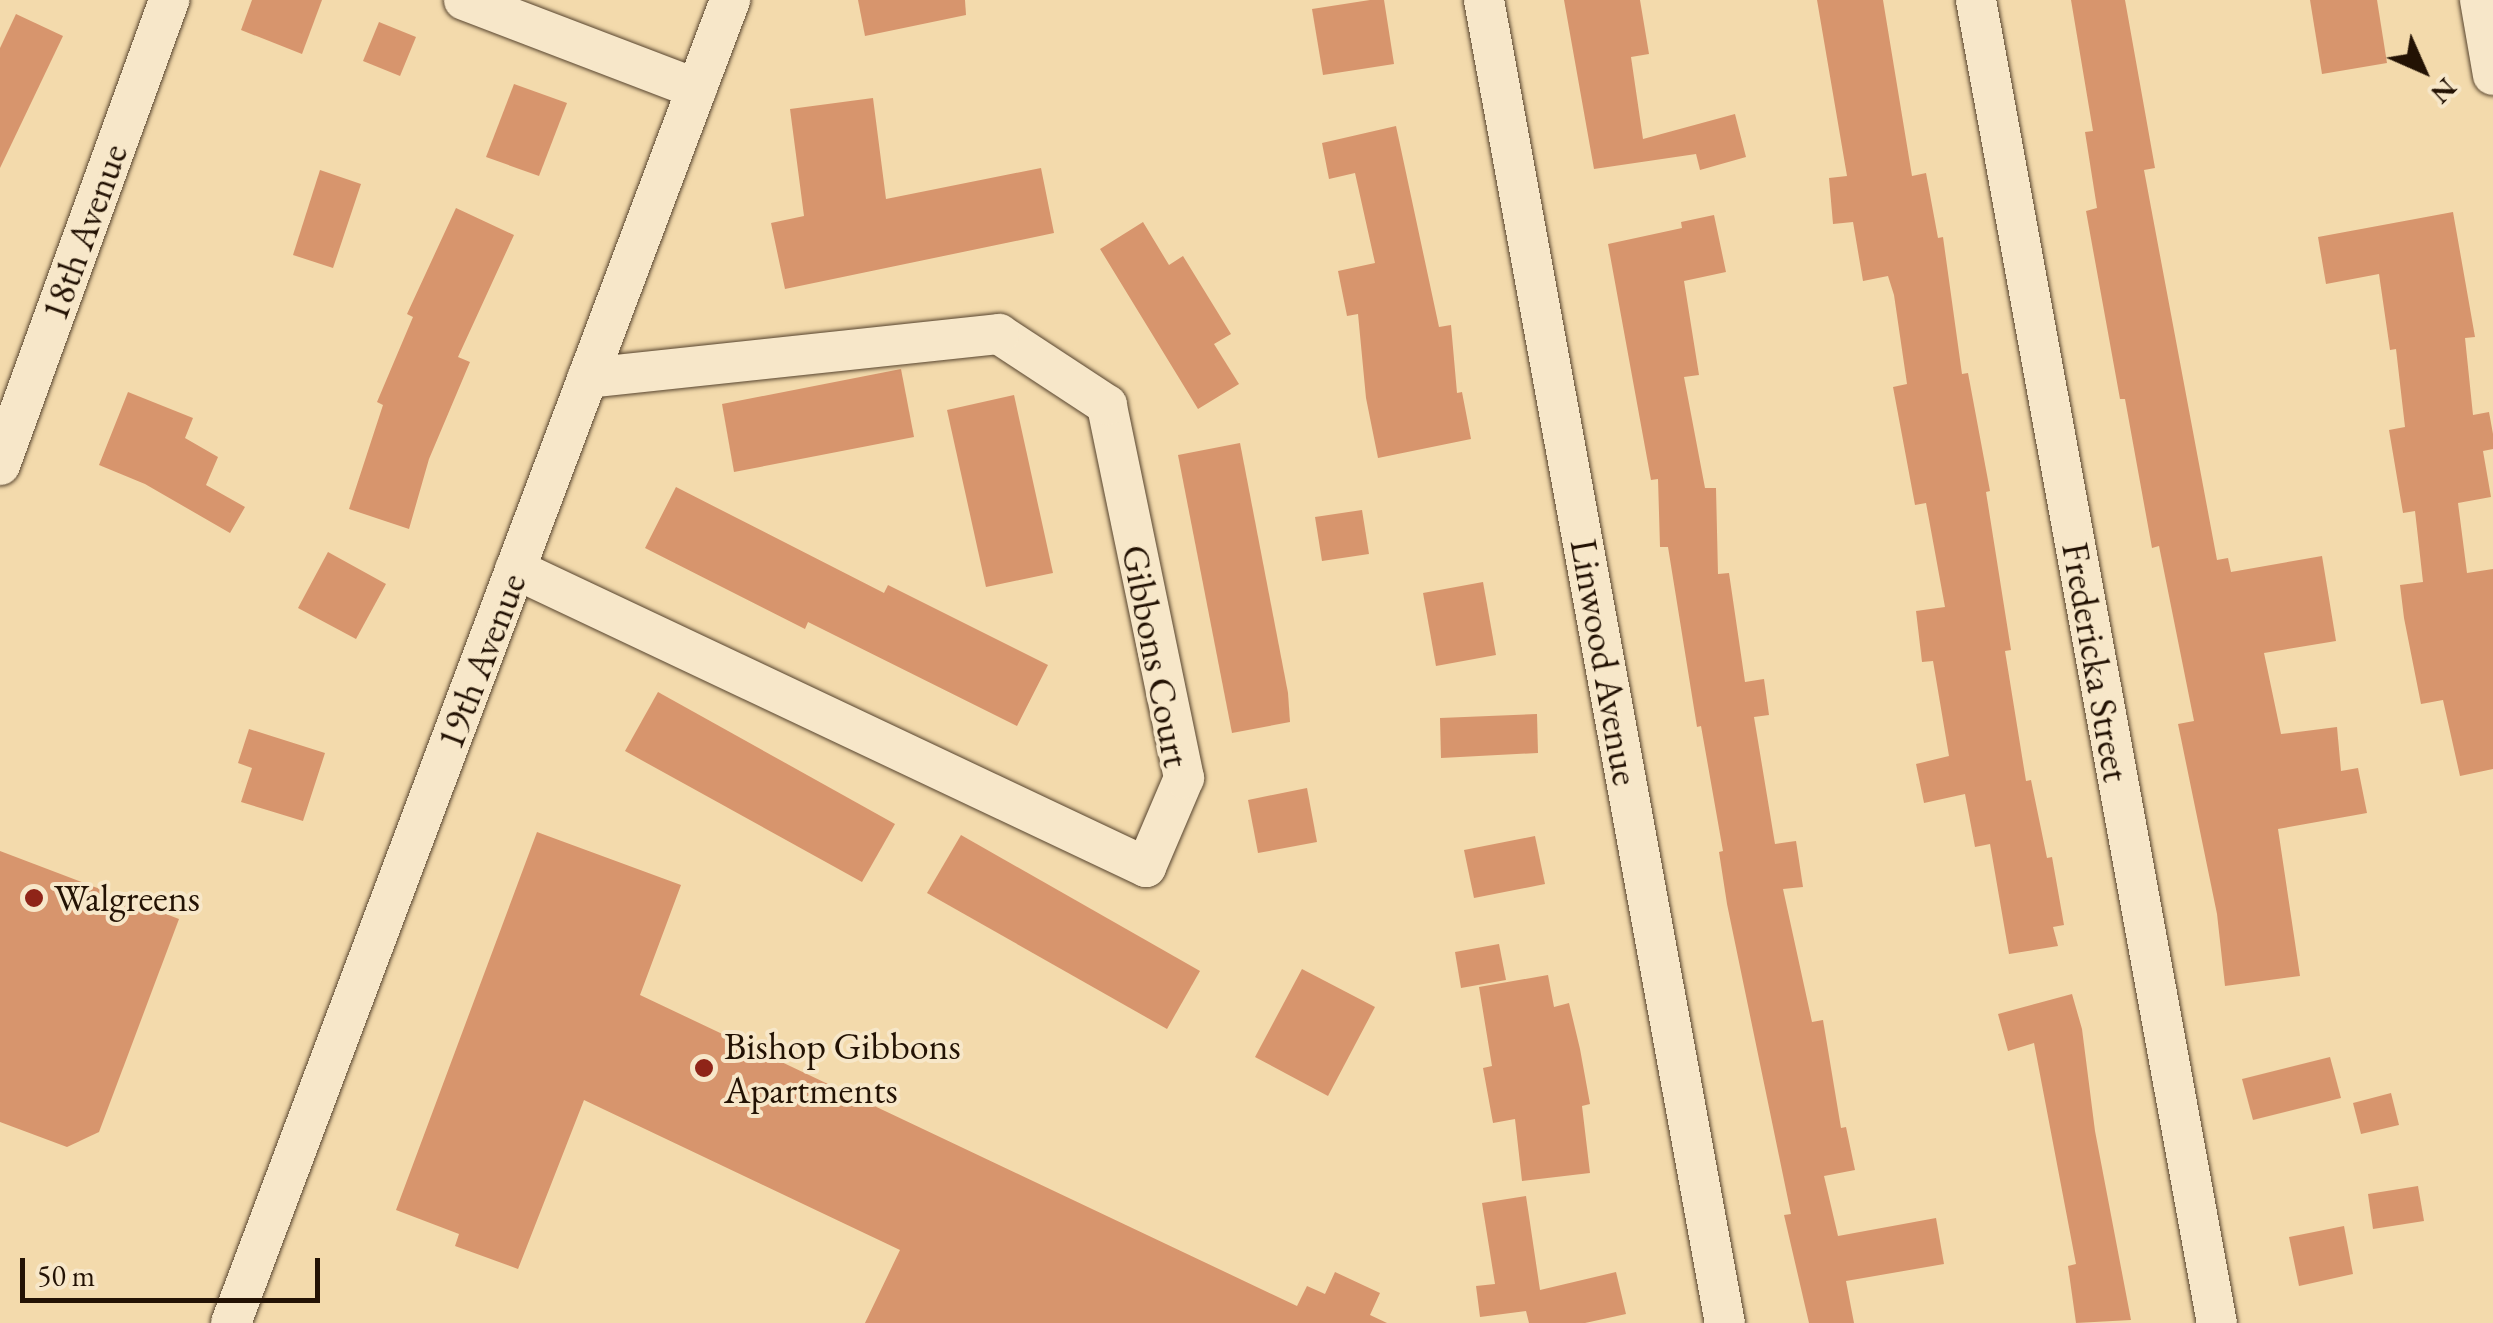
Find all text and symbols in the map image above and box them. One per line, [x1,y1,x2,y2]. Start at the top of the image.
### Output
north arrow [2373,20,2473,120]
text: N [2423,70,2465,112]
street label: 18th Avenue [31,137,137,327]
street label: Linwood Avenue [1561,535,1649,789]
street label: Fredericka Street [2053,539,2139,785]
street label: Gibbons Court [1112,541,1200,771]
street label: 19th Avenue [427,567,535,755]
place label: Walgreens [54,875,200,921]
marker: Walgreens [23,887,45,909]
place label: Bishop Gibbons Apartments [724,1023,961,1112]
marker: Bishop Gibbons Apartments [693,1057,715,1079]
scale bar [25,1238,325,1300]
text: 50 m [37,1256,95,1295]

